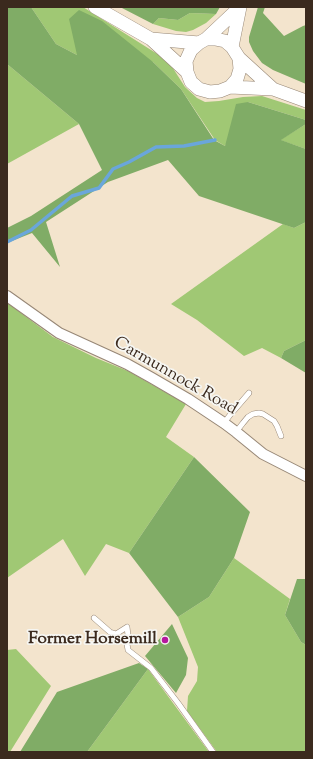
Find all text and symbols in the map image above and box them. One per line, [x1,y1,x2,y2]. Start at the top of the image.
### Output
street label: Carmunnock Road [110,333,240,421]
place label: Former Horsemill [28,630,157,650]
marker: Former Horsemill [160,635,170,645]

